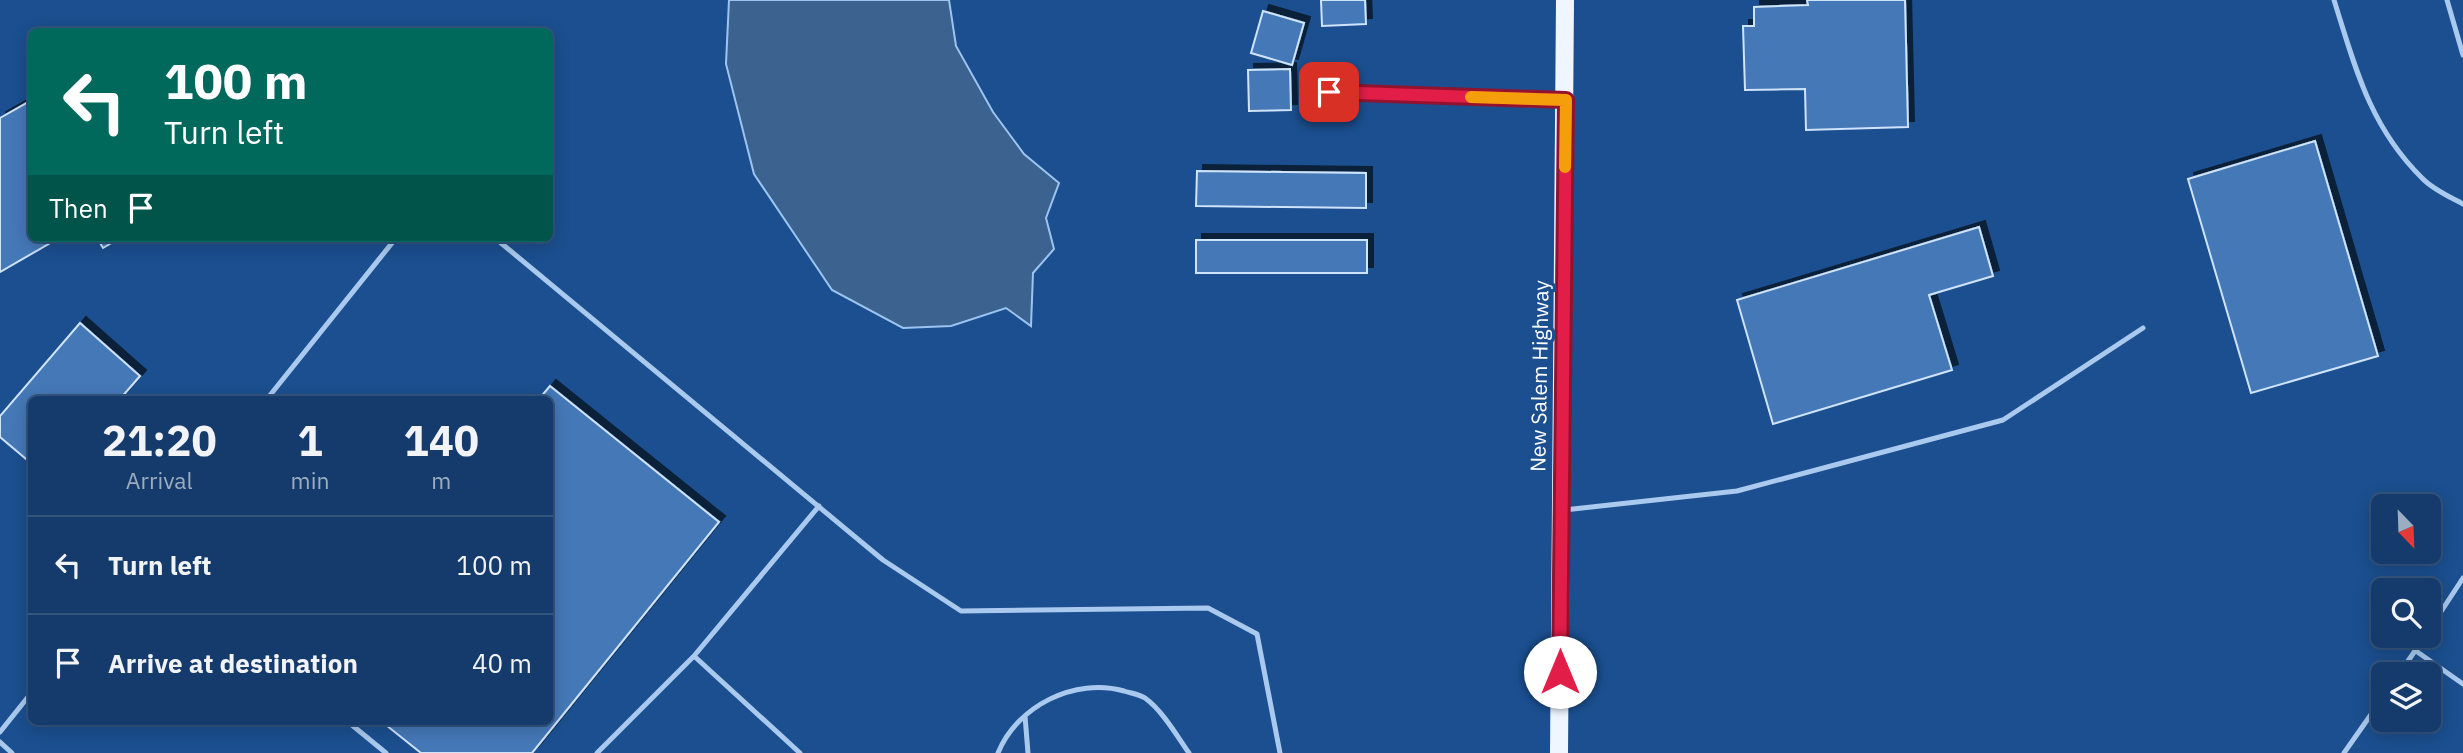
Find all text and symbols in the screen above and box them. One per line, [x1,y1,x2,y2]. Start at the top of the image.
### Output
text: 100 m [164,49,308,112]
icon: left [49,56,140,147]
pin [1299,62,1359,122]
icon: arrive [1310,73,1348,111]
text: Turn left [164,111,284,153]
icon: arrive [122,189,160,227]
text: Then [49,191,108,225]
street label: New Salem Highway [1523,279,1555,472]
text: 21:20 [102,413,217,468]
text: 1 [297,413,323,468]
text: 140 [403,413,479,468]
text: Arrival [126,465,193,495]
text: min [291,465,329,495]
text: m [431,465,451,495]
north arrow [2371,494,2441,564]
map controls [2371,494,2441,732]
icon: left [49,546,87,584]
text: Turn left [108,548,211,582]
text: 100 m [456,548,532,582]
button: search [2371,578,2441,648]
position arrow [1523,635,1597,709]
icon: arrive [49,644,87,682]
text: Arrive at destination [108,646,358,680]
text: 40 m [472,646,532,680]
button: layers [2371,662,2441,732]

